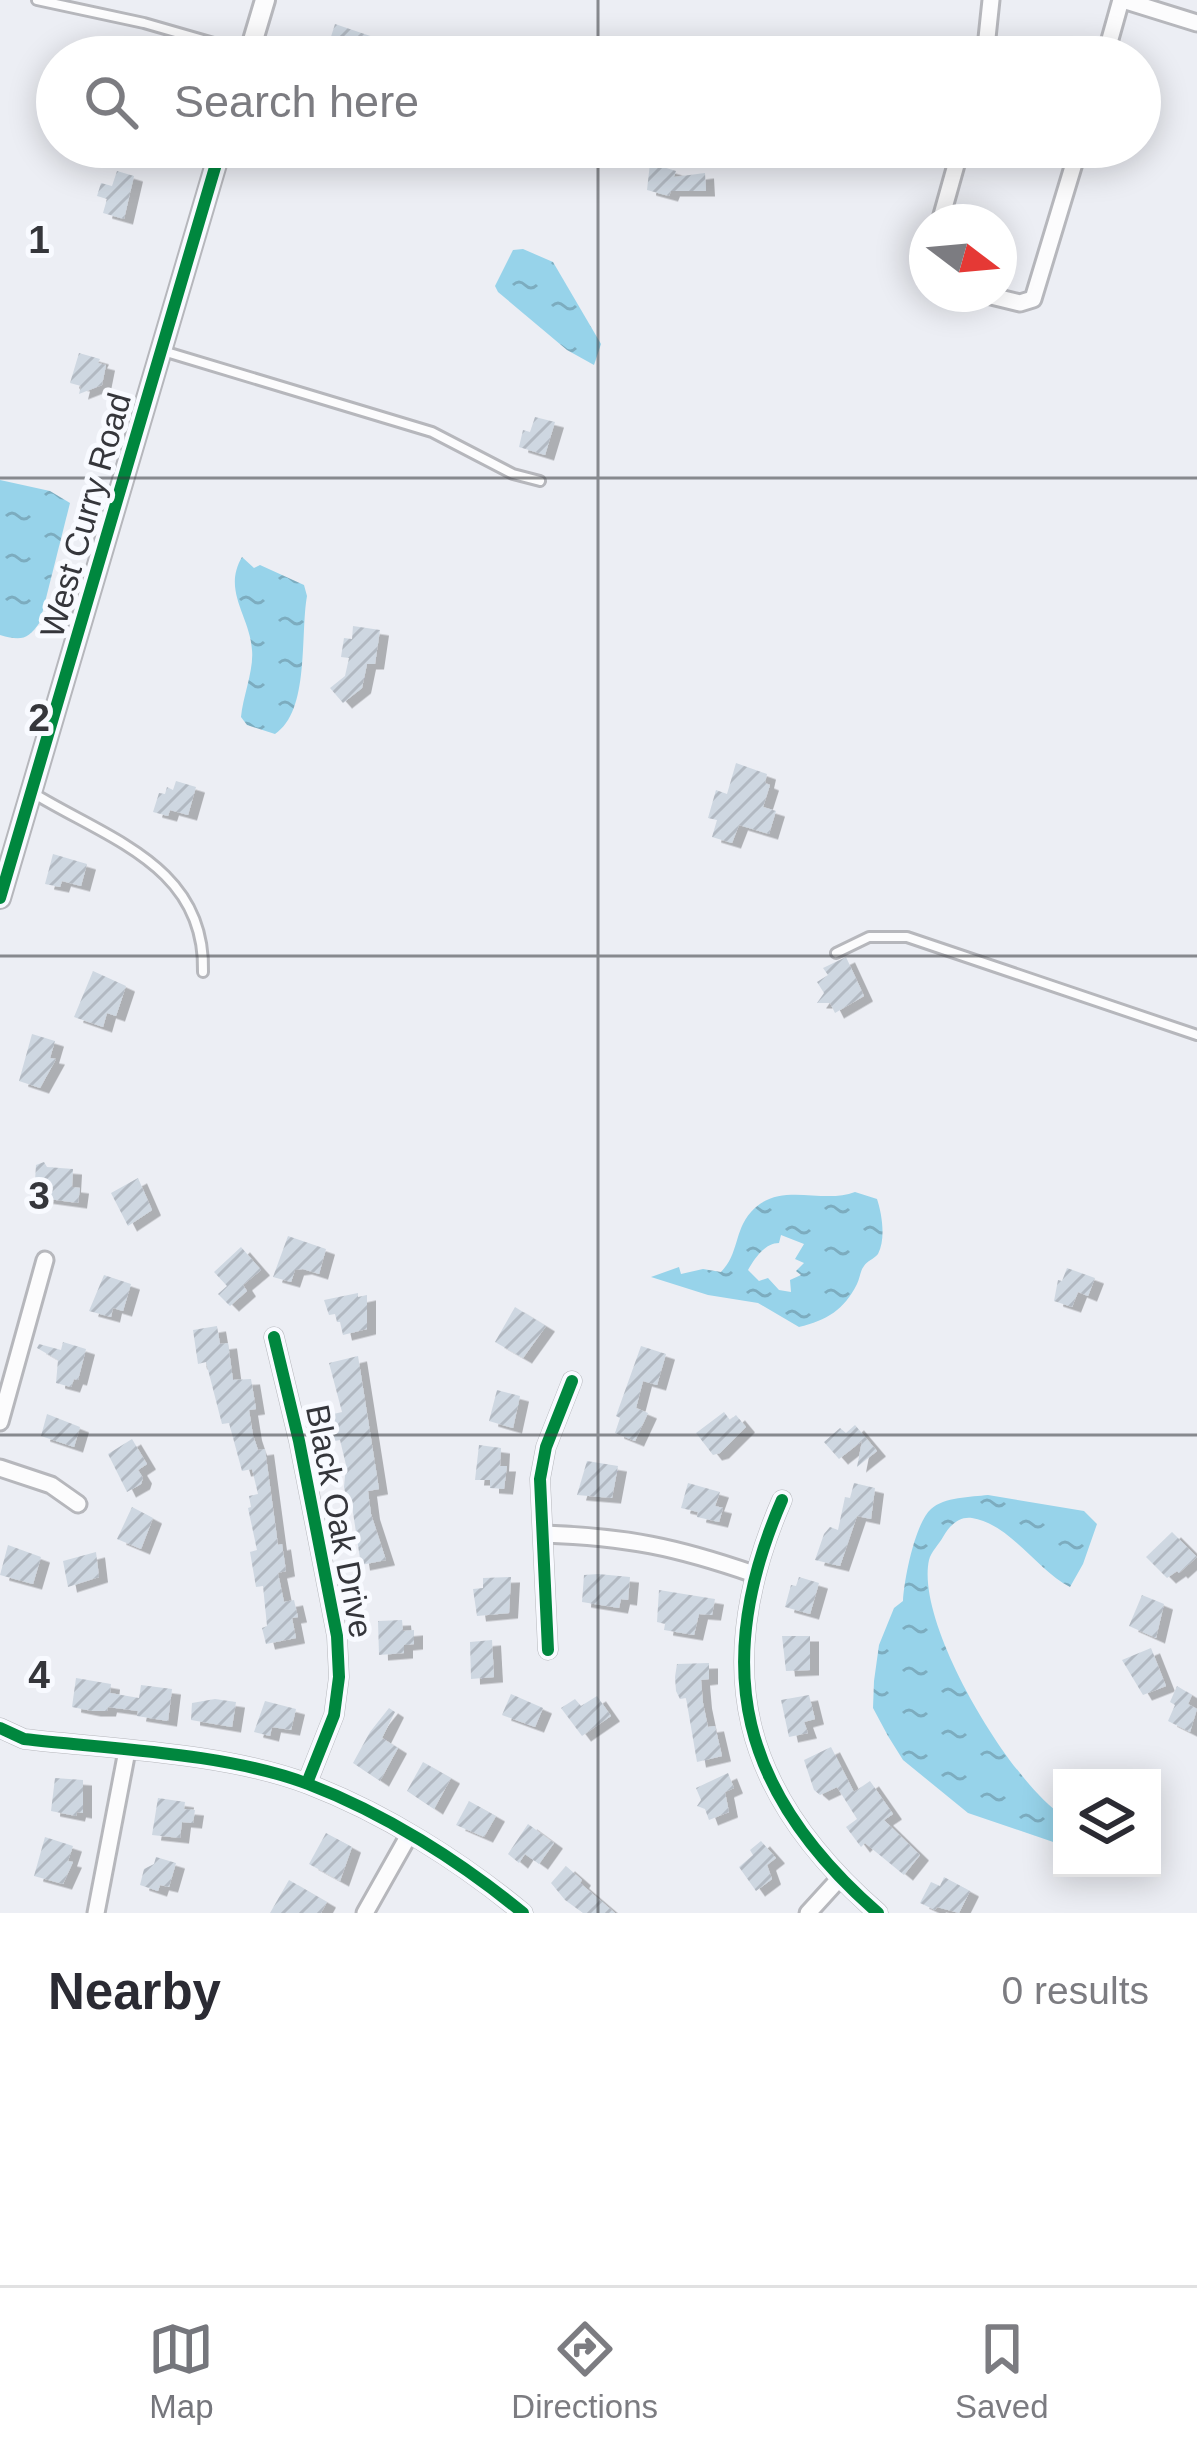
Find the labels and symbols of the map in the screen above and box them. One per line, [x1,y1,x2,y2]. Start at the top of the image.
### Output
north arrow [909,204,1017,312]
text: 1 [28,218,50,261]
street label: West Curry Road [33,389,138,642]
text: 2 [28,696,50,739]
text: 3 [28,1174,50,1217]
street label: Black Oak Drive [299,1401,380,1641]
text: 4 [28,1653,50,1696]

